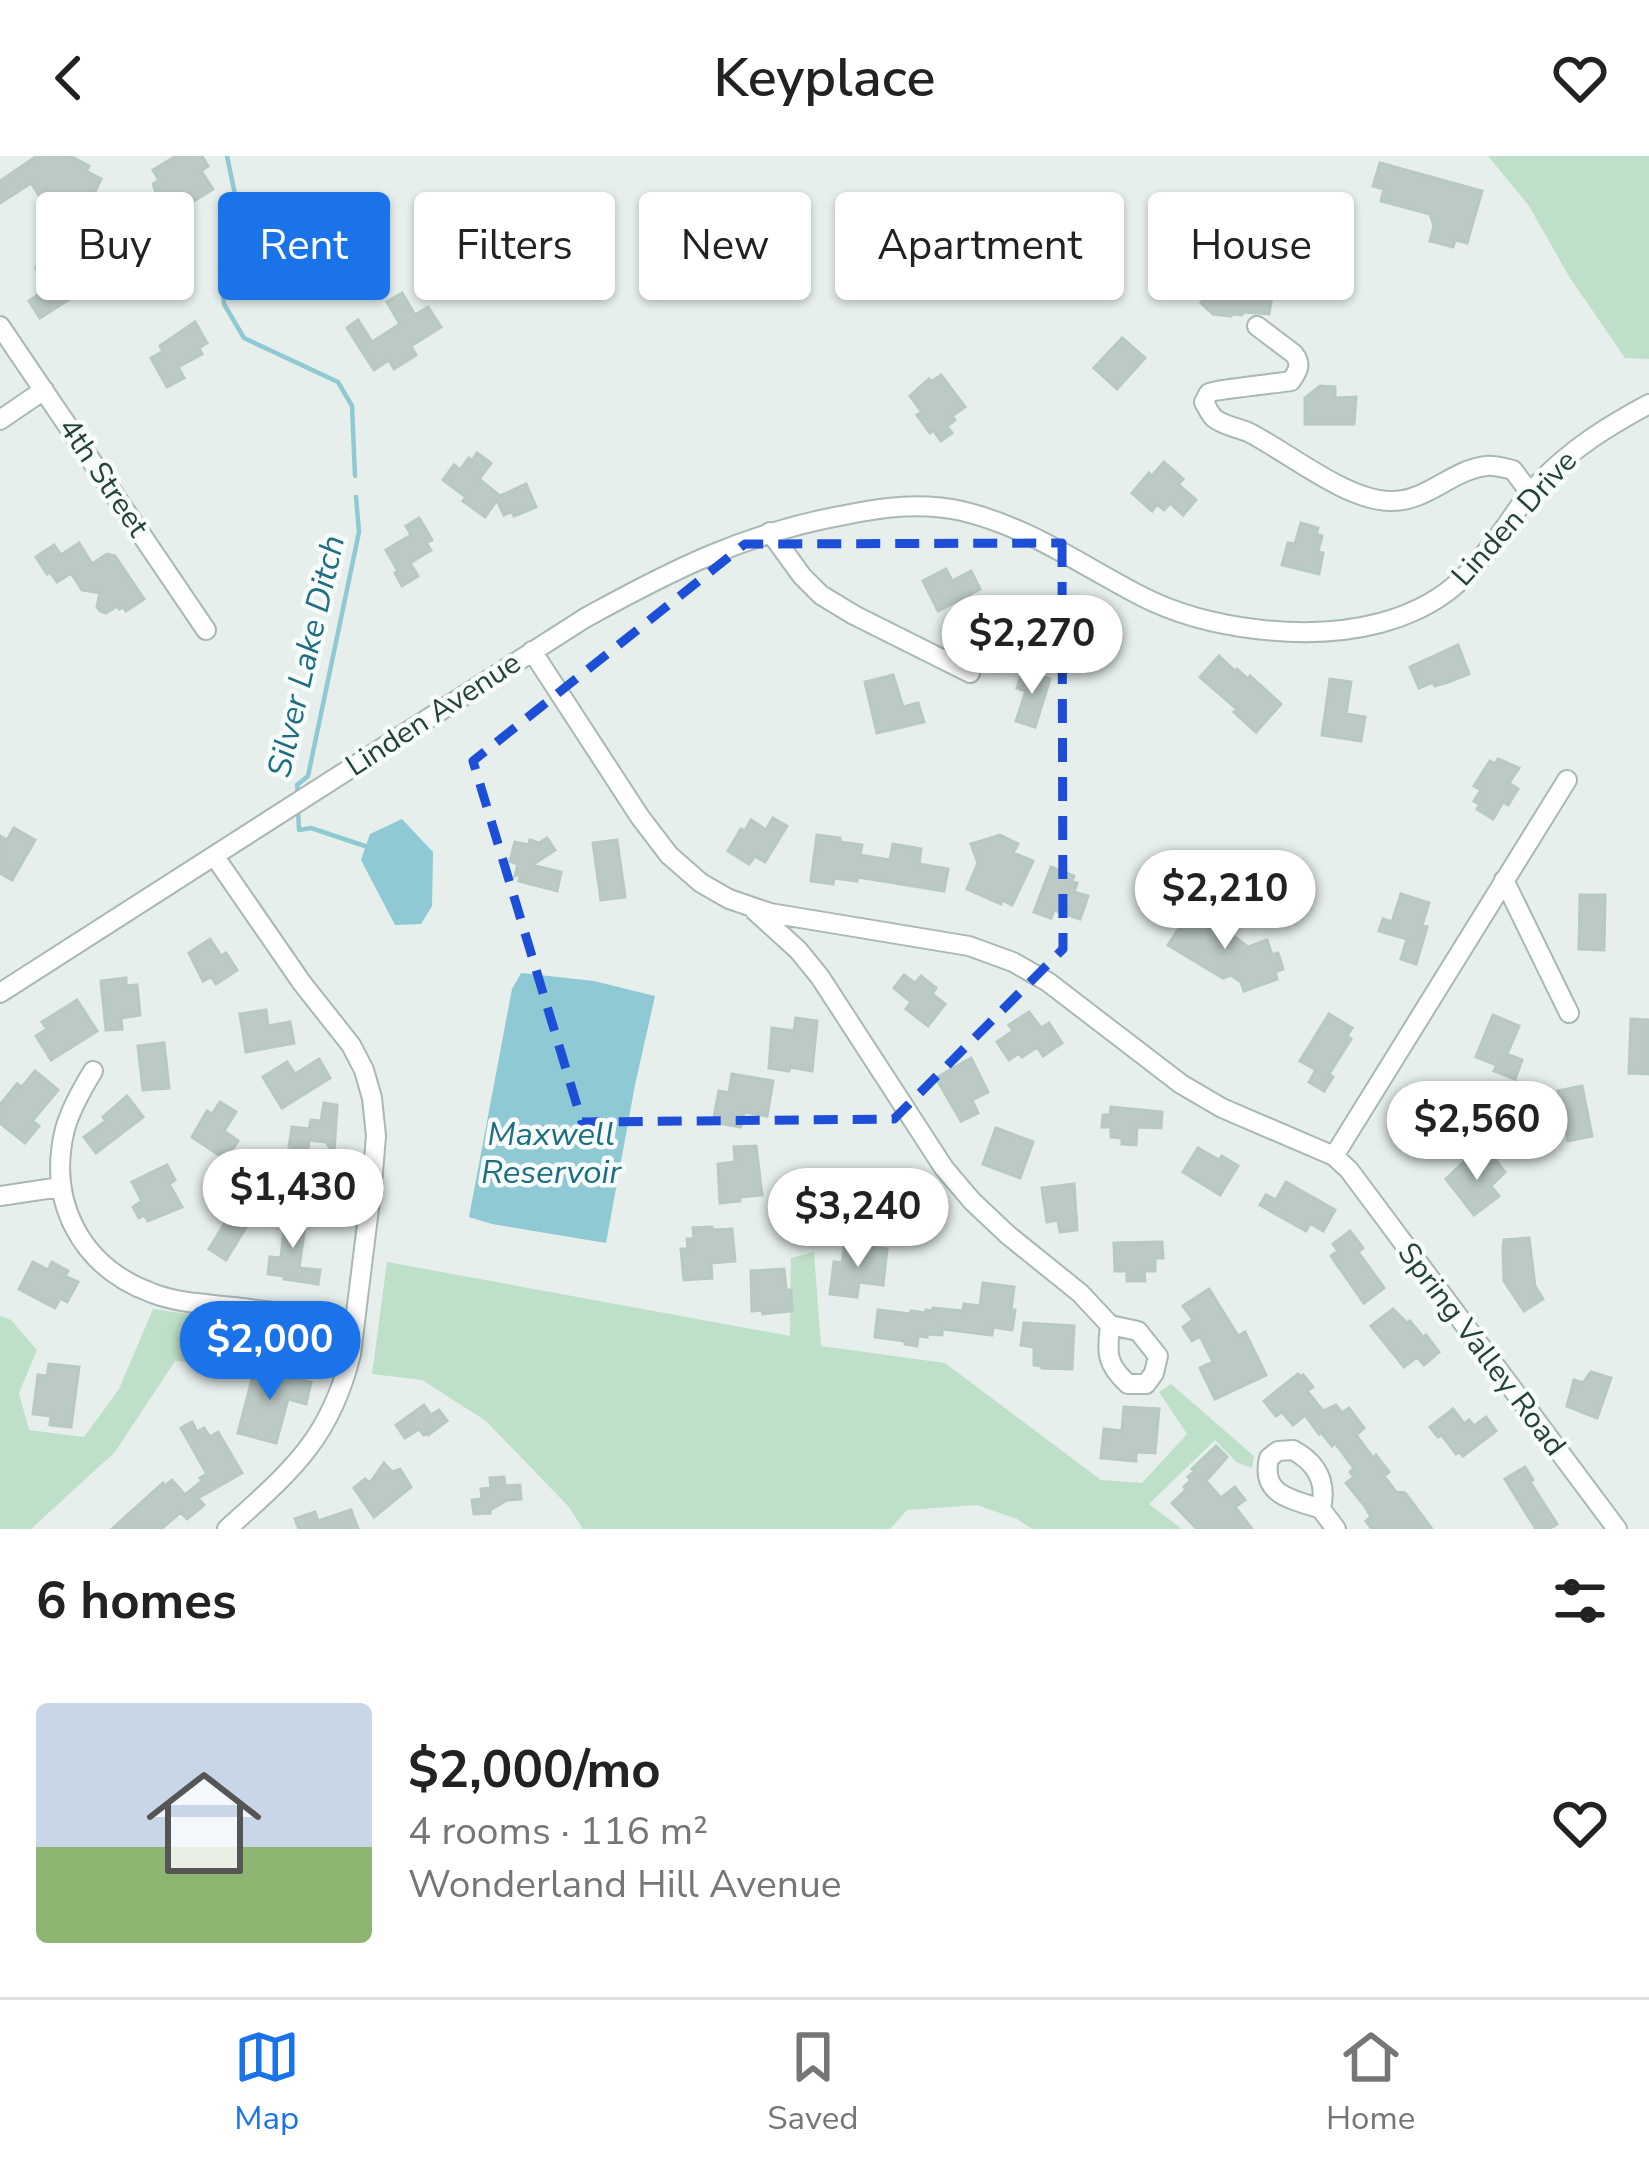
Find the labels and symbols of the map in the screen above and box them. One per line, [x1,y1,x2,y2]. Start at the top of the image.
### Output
street label: 4th Street [49,410,159,545]
street label: Linden Drive [1442,442,1586,595]
water label: Silver Lake Ditch [257,531,356,782]
pin: $2,270 [934,595,1130,697]
street label: Linden Avenue [338,643,529,786]
pin: $2,210 [1127,850,1323,952]
pin: $2,560 [1379,1081,1575,1183]
water label: Maxwell Reservoir [481,1112,622,1195]
pin: $1,430 [195,1149,391,1251]
pin: $3,240 [760,1168,956,1270]
street label: Spring Valley Road [1388,1234,1575,1464]
pin: $2,000 [172,1301,368,1403]

